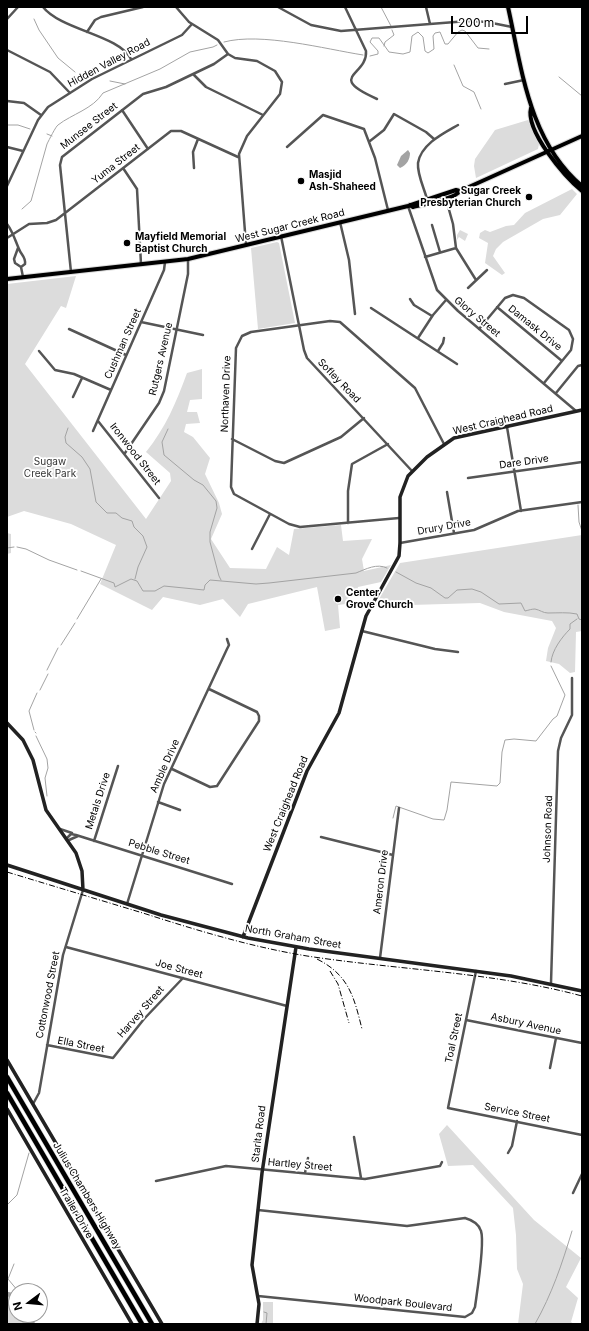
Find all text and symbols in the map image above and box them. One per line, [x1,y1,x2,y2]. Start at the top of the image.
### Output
scale bar [453,8,530,34]
text: 200 m [458,15,494,30]
street label: Hidden Valley Road [66,36,152,90]
street label: Munsee Street [58,100,120,152]
street label: Yuma Street [90,142,142,186]
place label: Masjid Ash-Shaheed [309,169,376,192]
marker: Masjid Ash-Shaheed [296,176,306,186]
place label: Sugar Creek Presbyterian Church [420,185,521,208]
marker: Sugar Creek Presbyterian Church [524,192,534,202]
street label: West Sugar Creek Road [234,207,346,245]
place label: Mayfield Memorial Baptist Church [135,231,226,254]
marker: Mayfield Memorial Baptist Church [122,238,132,248]
street label: Glory Street [452,294,502,340]
street label: Damask Drive [506,303,564,353]
street label: Cushman Street [102,307,144,381]
street label: Rutgers Avenue [147,321,175,397]
street label: Northaven Drive [219,355,233,433]
street label: Sofley Road [315,356,363,406]
street label: West Craighead Road [452,403,554,437]
street label: Ironwood Street [107,421,163,487]
street label: Dare Drive [498,453,550,471]
park label: Sugaw Creek Park [24,456,76,480]
street label: Drury Drive [416,516,472,538]
place label: Center Grove Church [346,587,413,610]
marker: Center Grove Church [333,594,343,604]
street label: Amble Drive [148,737,182,795]
street label: West Craighead Road [261,754,311,854]
street label: Metals Drive [83,771,113,831]
street label: Johnson Road [541,795,555,863]
street label: Pebble Street [127,837,191,867]
street label: Ameron Drive [371,849,391,915]
street label: North Graham Street [244,923,342,951]
street label: Cottonwood Street [34,950,62,1040]
street label: Joe Street [154,957,204,981]
street label: Harvey Street [115,984,167,1040]
street label: Asbury Avenue [490,1011,562,1037]
street label: Toal Street [443,1012,465,1064]
street label: Ella Street [57,1035,105,1055]
street label: Service Street [483,1101,551,1125]
street label: Starita Road [250,1105,268,1163]
street label: Julius Chambers Highway [50,1140,124,1252]
street label: Hartley Street [267,1156,333,1174]
street label: Trailer Drive [56,1185,96,1241]
north arrow [8,1283,48,1323]
street label: Woodpark Boulevard [353,1292,453,1314]
text: N [10,1300,25,1312]

